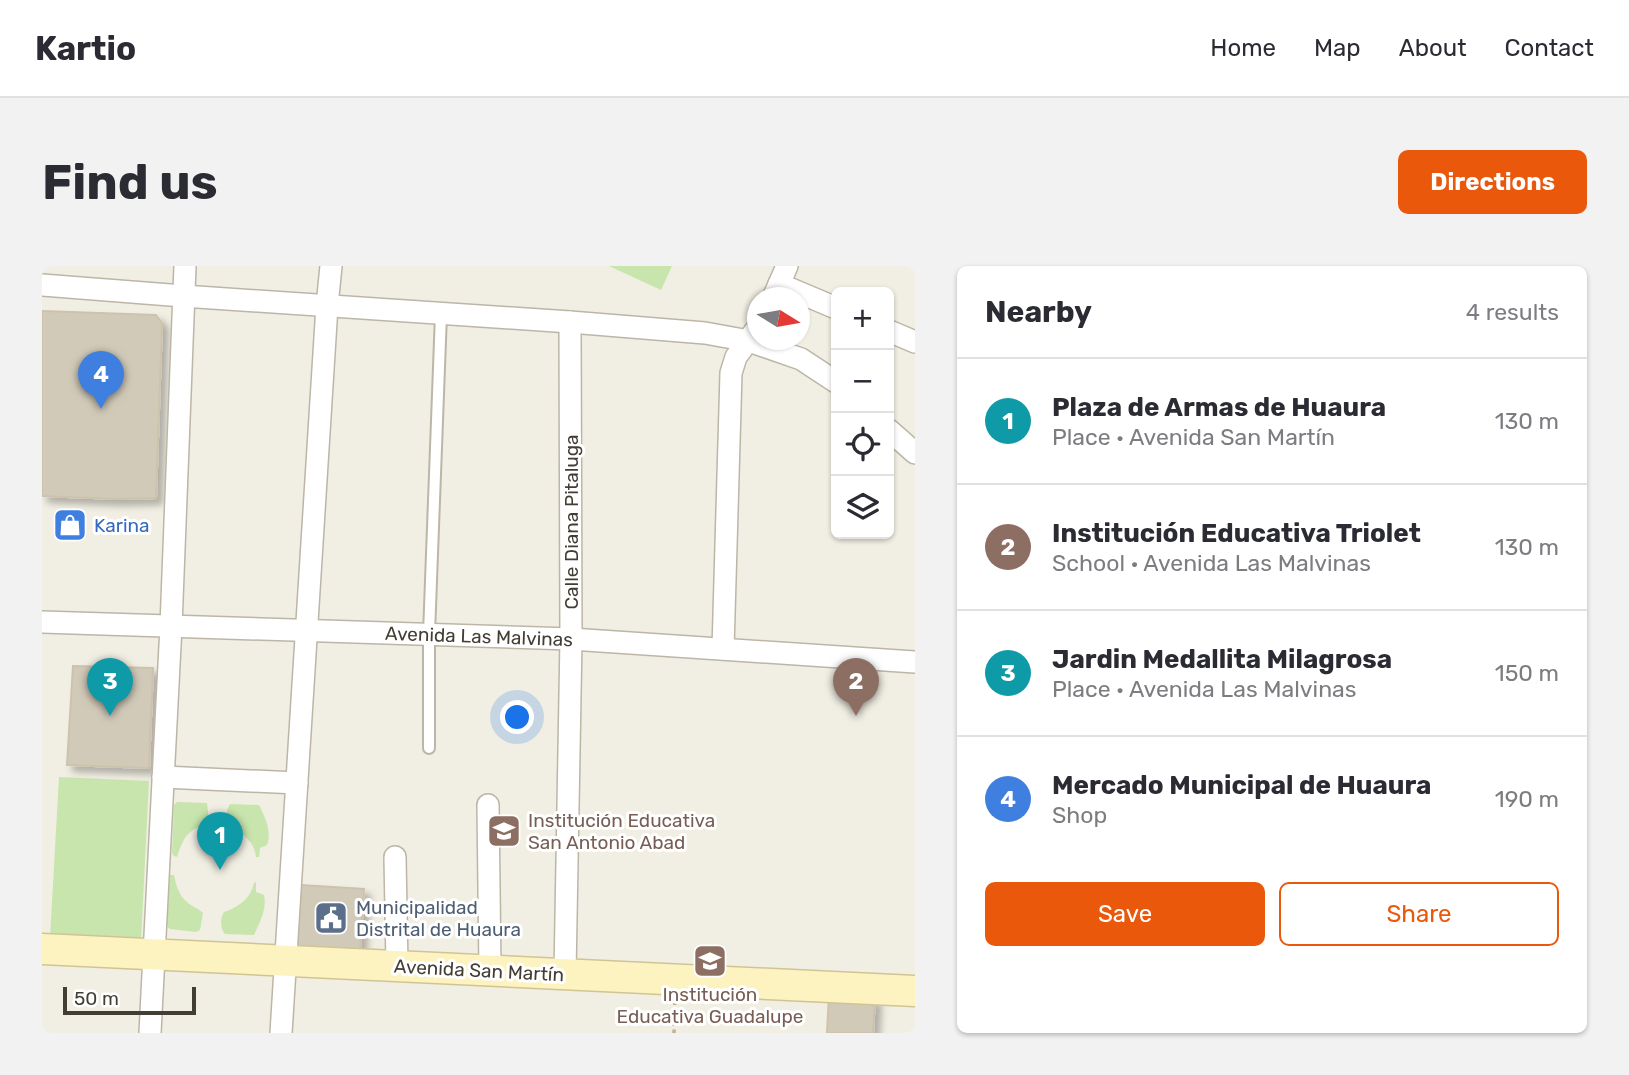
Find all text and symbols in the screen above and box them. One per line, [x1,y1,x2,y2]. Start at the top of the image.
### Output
text: Kartio [35,29,136,68]
text: Home [1210,34,1276,62]
text: Map [1314,34,1361,62]
text: About [1399,34,1467,62]
text: Contact [1505,34,1594,62]
button: Directions [1398,150,1587,214]
text: Find us [42,153,218,211]
north arrow [747,287,810,350]
map controls [831,287,894,539]
button: + [831,287,894,350]
text: Nearby [985,294,1092,330]
text: 4 results [1466,298,1559,326]
button: − [831,350,894,413]
pin: 4 [78,351,124,409]
text: Plaza de Armas de Huaura [1052,392,1386,423]
text: 1 [1002,407,1014,435]
text: 130 m [1495,407,1559,435]
button: locate [831,413,894,476]
text: Place · Avenida San Martín [1052,423,1335,451]
street label: Calle Diana Pitaluga [560,434,583,610]
button: layers [831,476,894,539]
shop icon: Karina [51,506,89,544]
place label: Karina [94,514,150,537]
text: Institución Educativa Triolet [1052,518,1421,549]
text: 2 [1001,533,1015,561]
text: 130 m [1495,533,1559,561]
text: School · Avenida Las Malvinas [1052,549,1371,577]
street label: Avenida Las Malvinas [385,622,573,651]
text: Jardin Medallita Milagrosa [1052,644,1392,675]
pin: 3 [87,658,133,716]
pin: 2 [833,658,879,716]
text: 3 [1000,659,1016,687]
text: 150 m [1495,659,1559,687]
text: Place · Avenida Las Malvinas [1052,675,1357,703]
your location [500,700,534,734]
text: Mercado Municipal de Huaura [1052,770,1431,801]
text: 4 [1000,785,1016,813]
text: 190 m [1495,785,1559,813]
text: Shop [1052,801,1107,829]
place label: Institución Educativa San Antonio Abad [528,809,715,854]
pin: 1 [197,812,243,870]
school or university icon: Institución Educativa San Antonio Abad [485,812,523,850]
button: Save [985,882,1265,946]
button: Share [1279,882,1559,946]
place label: Municipalidad Distrital de Huaura [356,896,521,941]
public building icon: Municipalidad Distrital de Huaura [312,899,350,937]
school or university icon: Institución Educativa Guadalupe [691,942,729,980]
street label: Avenida San Martín [393,955,565,986]
place label: Institución Educativa Guadalupe [616,983,804,1028]
scale bar [63,984,196,1016]
text: 50 m [74,987,119,1010]

